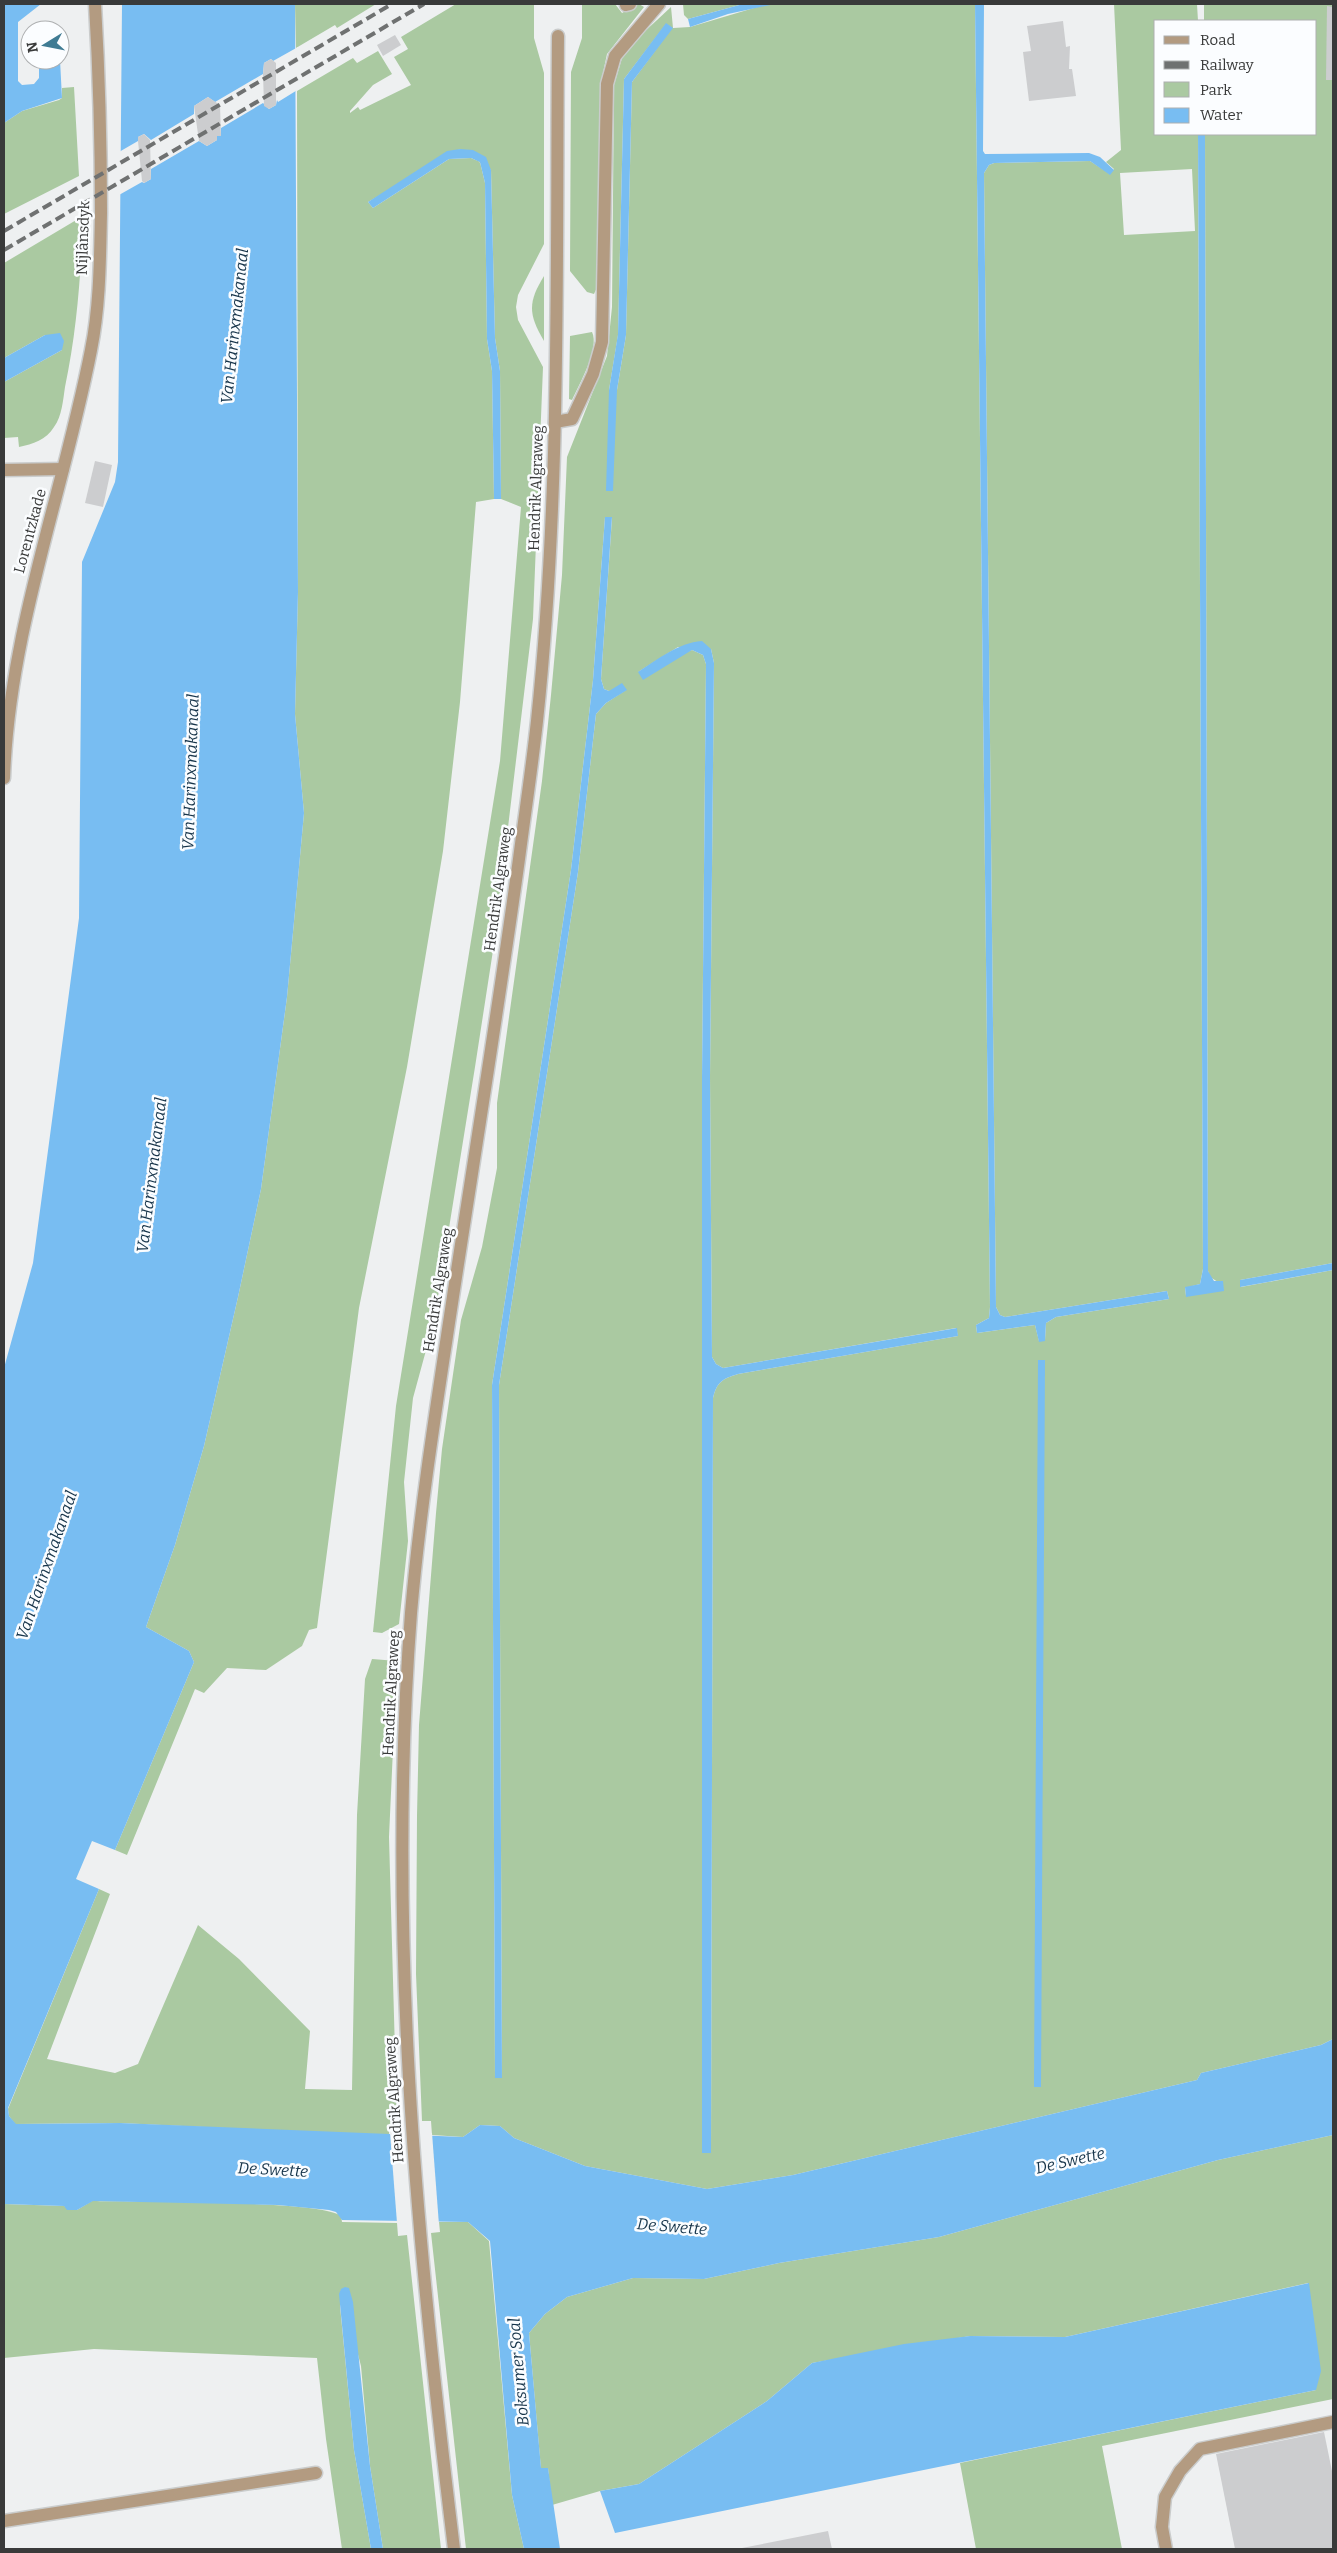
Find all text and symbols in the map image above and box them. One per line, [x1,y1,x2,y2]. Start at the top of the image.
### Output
north arrow [20,20,70,70]
legend [1154,20,1317,135]
text: Road [1200,31,1235,49]
text: N [23,40,42,54]
text: Railway [1200,56,1254,74]
text: Park [1200,81,1232,99]
text: Water [1200,106,1243,124]
street label: Nijlânsdyk [73,200,93,276]
water label: Van Harinxmakanaal [217,247,252,405]
street label: Hendrik Algraweg [525,425,547,551]
street label: Lorentzkade [10,487,50,575]
water label: Van Harinxmakanaal [178,694,203,850]
street label: Hendrik Algraweg [480,825,516,953]
water label: Van Harinxmakanaal [133,1096,170,1254]
street label: Hendrik Algraweg [419,1226,457,1354]
water label: Van Harinxmakanaal [12,1488,81,1642]
street label: Hendrik Algraweg [379,1630,403,1756]
street label: Hendrik Algraweg [381,2037,407,2163]
water label: De Swette [1034,2143,1107,2178]
water label: De Swette [237,2158,309,2181]
water label: De Swette [636,2214,708,2239]
water label: Boksumer Soal [504,2317,533,2427]

